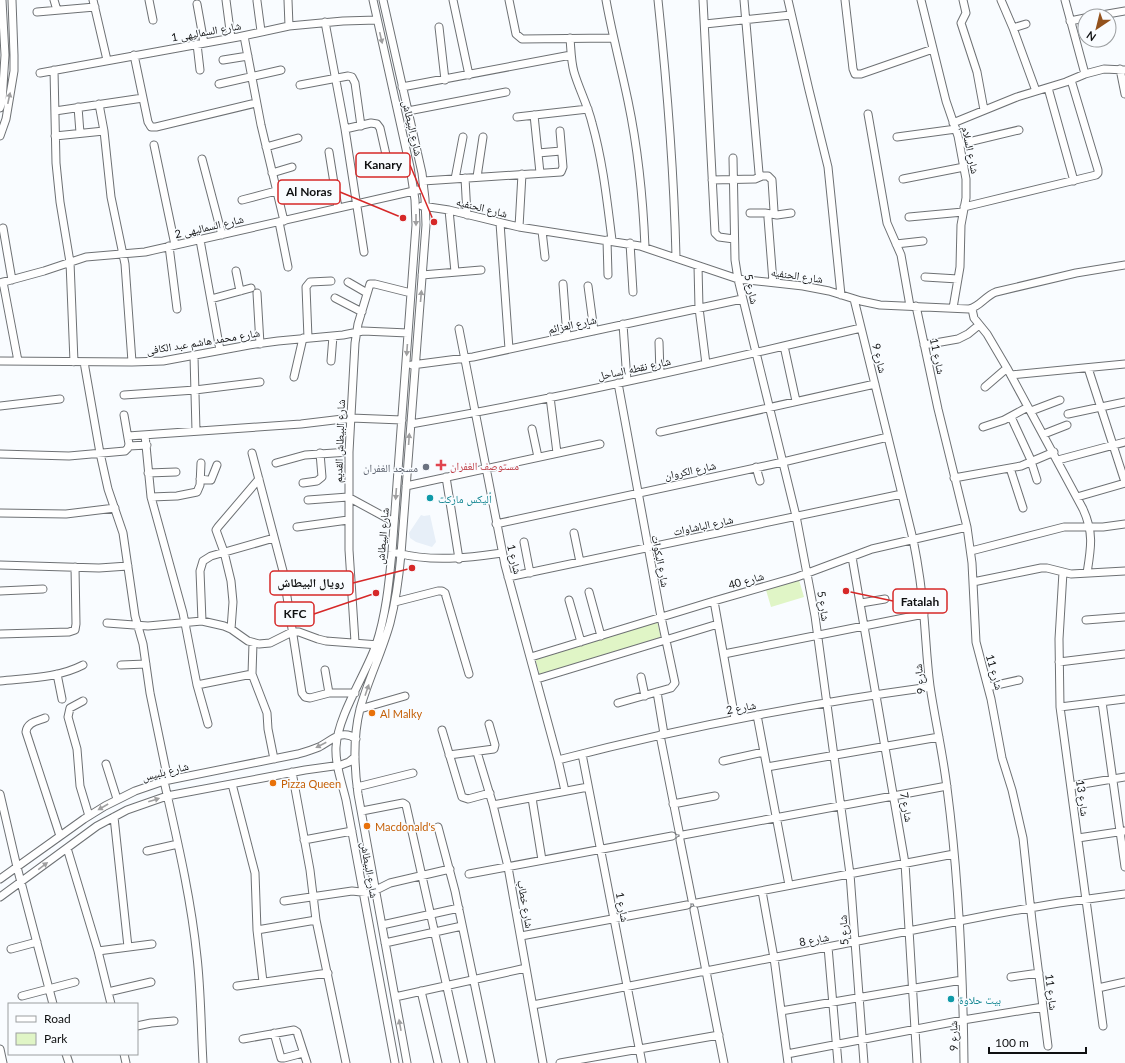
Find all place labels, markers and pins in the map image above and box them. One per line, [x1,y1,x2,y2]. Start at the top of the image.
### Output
callout: Kanary [356,153,410,177]
callout: Al Noras [278,180,340,204]
marker: مستوصف الغفران [435,459,447,471]
place label: مستوصف الغفران [450,459,519,473]
place label: مسجد الغفران [363,461,418,475]
marker: مسجد الغفران [421,462,431,472]
place label: أليكس ماركت [438,492,492,506]
marker: أليكس ماركت [425,493,435,503]
callout: رويال البيطاش [270,571,353,595]
callout: Fatalah [893,589,947,613]
callout: KFC [275,602,314,626]
place label: Al Malky [380,707,423,720]
marker: Al Malky [367,708,377,718]
place label: Pizza Queen [281,777,341,790]
marker: Pizza Queen [268,778,278,788]
place label: Macdonald's [375,820,436,833]
marker: Macdonald's [362,821,372,831]
place label: بيت حلاوة [959,993,1001,1006]
marker: بيت حلاوة [946,994,956,1004]

